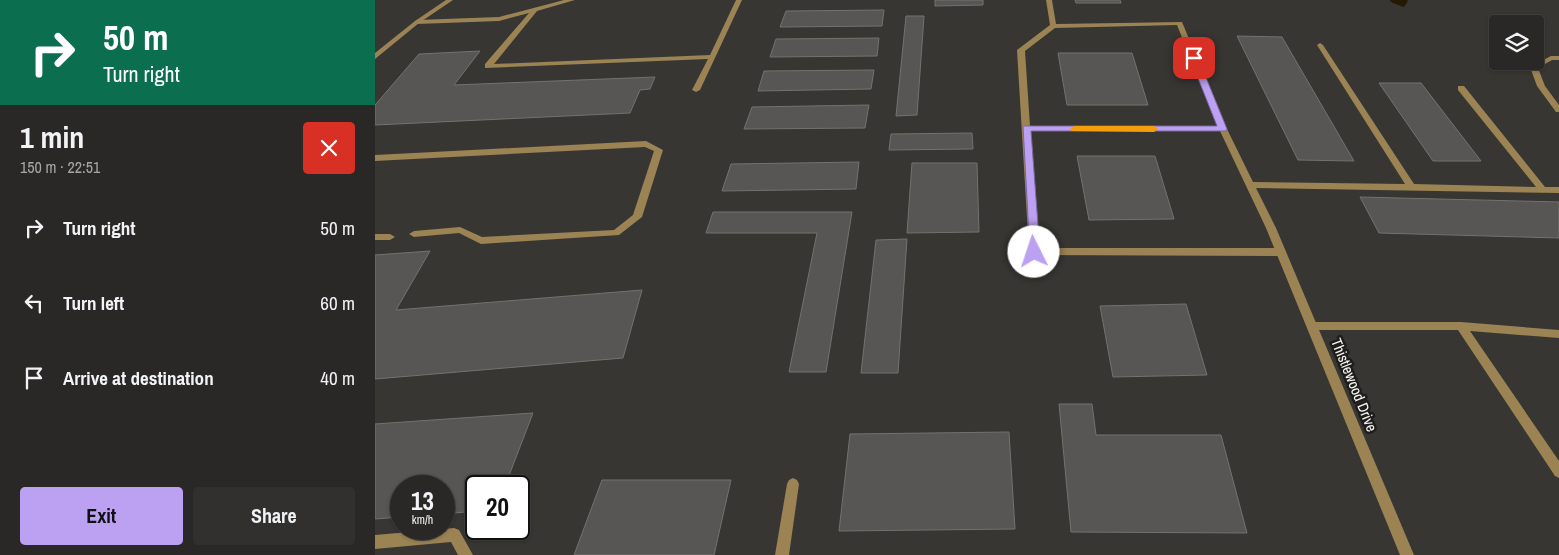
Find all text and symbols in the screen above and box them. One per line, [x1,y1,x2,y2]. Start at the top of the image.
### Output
text: 50 m [103,14,168,61]
map controls [1489,15,1544,70]
button: layers [1489,15,1544,70]
icon: right [20,20,85,85]
pin [1173,37,1215,79]
icon: arrive [1180,44,1208,72]
text: Turn right [103,59,180,89]
text: 1 min [20,117,84,157]
button: close [303,122,355,174]
text: 150 m · 22:51 [20,156,100,178]
icon: right [20,214,48,242]
text: Turn right [63,215,135,241]
text: 50 m [320,215,355,241]
position arrow [1007,225,1059,277]
icon: left [20,289,48,317]
text: Turn left [63,290,124,316]
text: 60 m [320,290,355,316]
street label: Thistlewood Drive [1326,335,1383,435]
icon: arrive [20,364,48,392]
text: Arrive at destination [63,365,214,391]
text: 40 m [320,365,355,391]
speed limit sign: 20 [465,475,530,540]
text: 13 [411,484,434,518]
button: Exit [20,487,183,545]
button: Share [193,487,355,545]
text: km/h [412,512,433,528]

